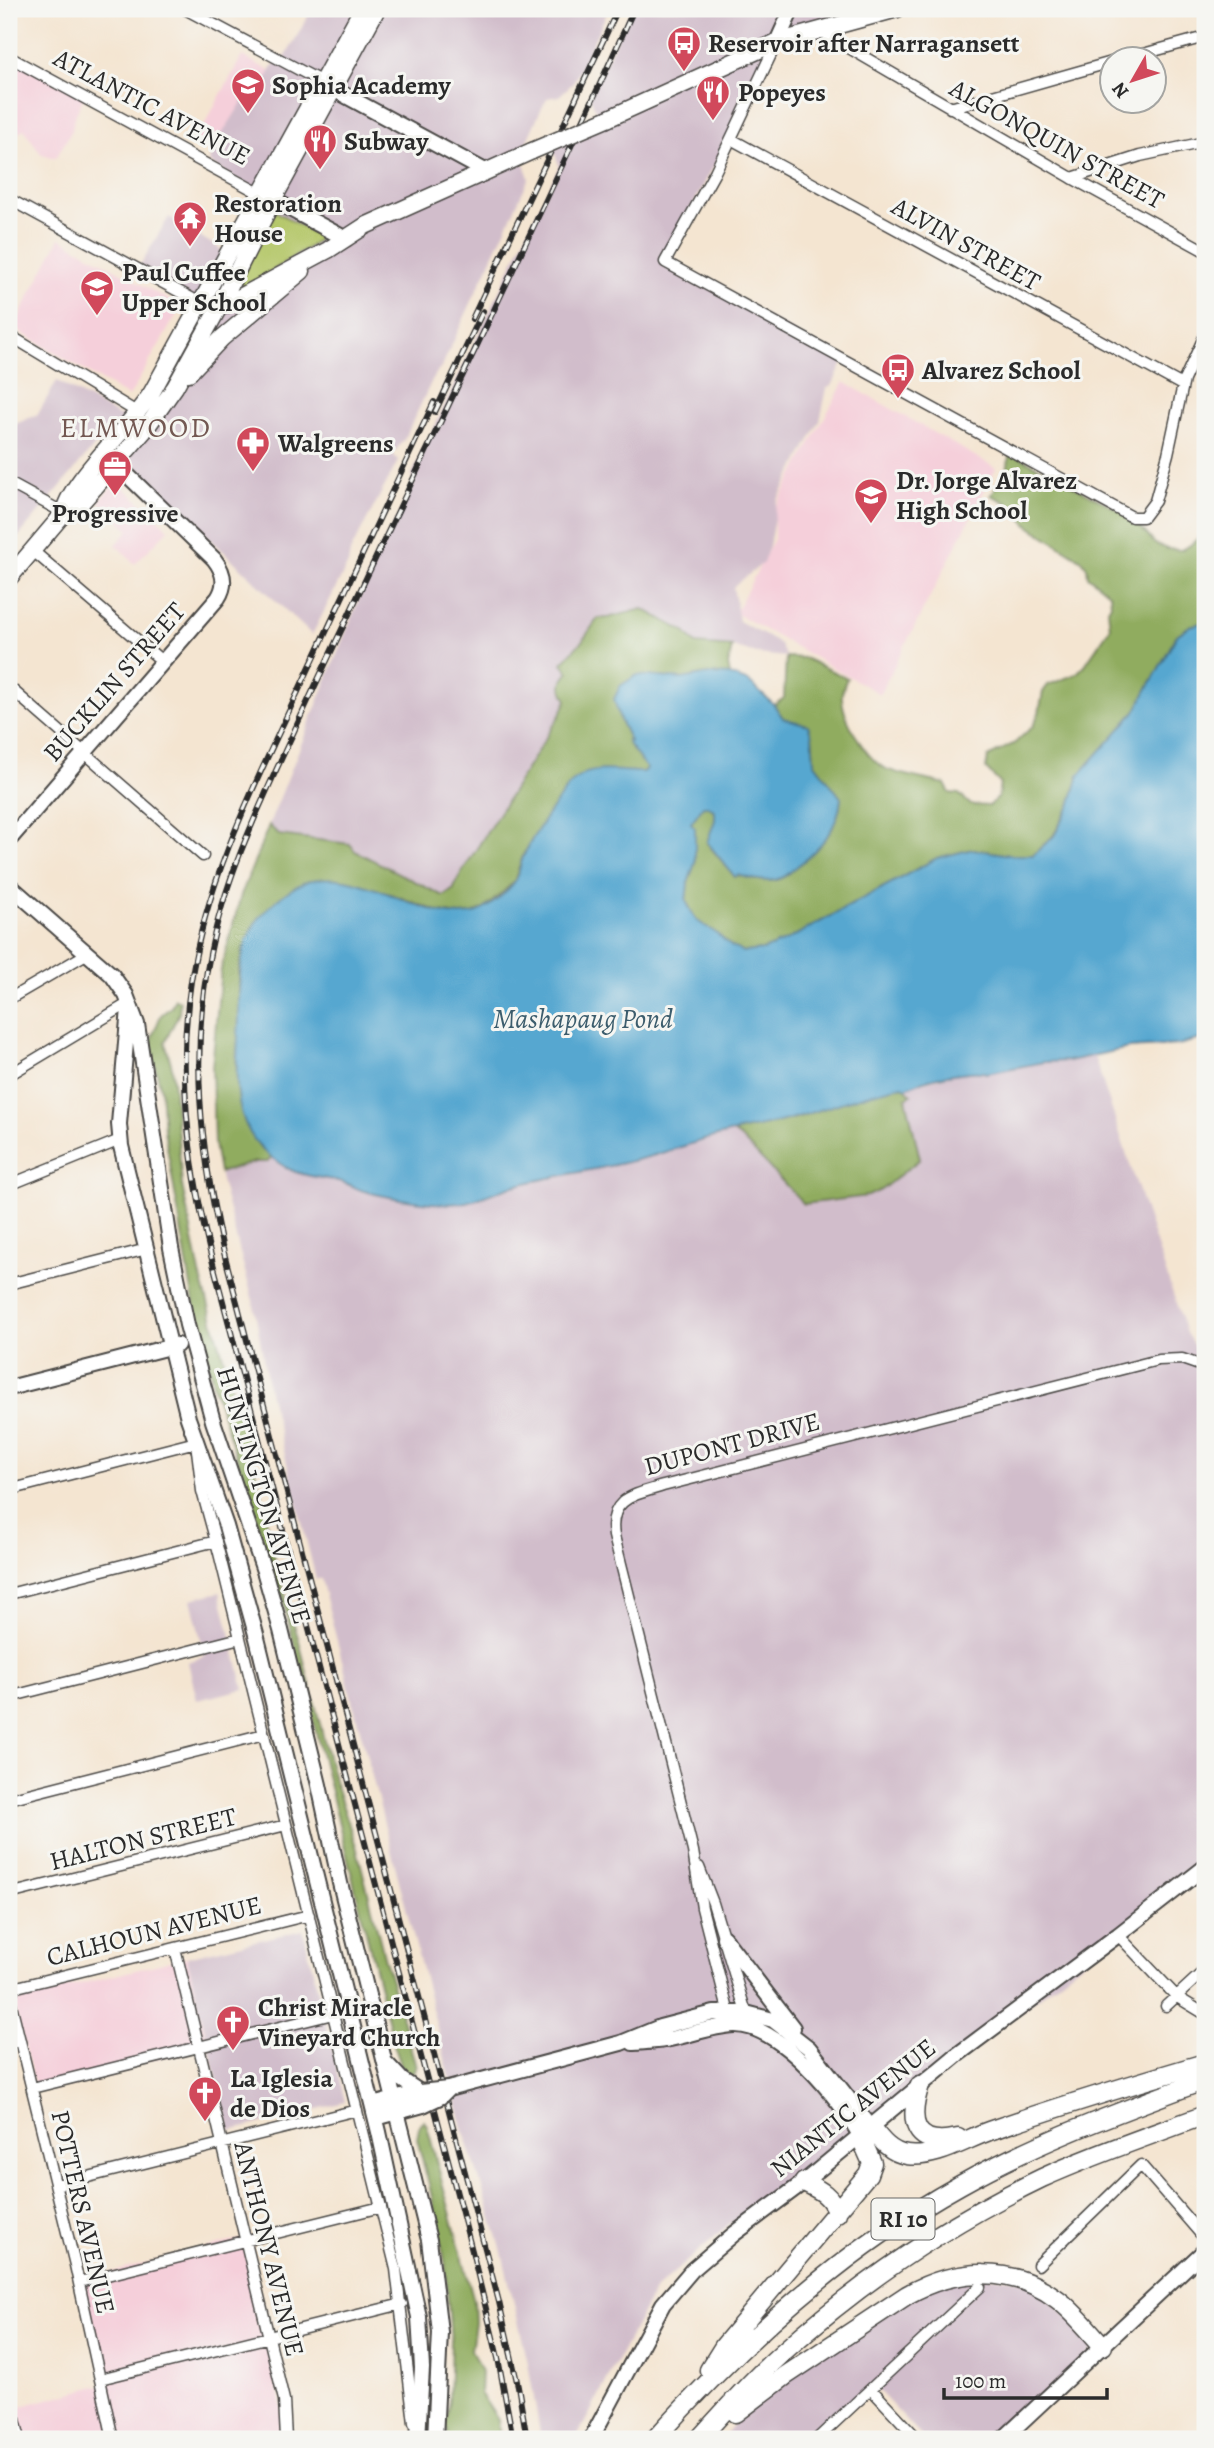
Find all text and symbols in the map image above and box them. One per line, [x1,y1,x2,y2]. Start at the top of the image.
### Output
bus stop icon: Reservoir after Narragansett [665,24,703,73]
place label: Reservoir after Narragansett [708,26,1020,61]
street label: ATLANTIC AVENUE [47,40,256,174]
north arrow [1098,46,1168,116]
school or university icon: Sophia Academy [229,66,267,115]
place label: Sophia Academy [272,68,451,103]
street label: ALGONQUIN STREET [944,72,1170,216]
restaurant icon: Popeyes [694,73,732,122]
place label: Popeyes [738,75,826,110]
restaurant icon: Subway [301,122,339,171]
place label: Subway [344,124,429,159]
place label: Restoration House [214,186,342,251]
street label: ALVIN STREET [884,188,1047,299]
temple icon: Restoration House [171,199,209,248]
place label: Paul Cuffee Upper School [122,255,266,320]
school or university icon: Paul Cuffee Upper School [78,268,116,317]
bus stop icon: Alvarez School [879,351,917,400]
place label: Alvarez School [921,353,1081,388]
district label: ELMWOOD [60,409,212,447]
pharmacy icon: Walgreens [234,424,272,473]
place label: Walgreens [277,426,394,461]
office icon: Progressive [96,448,134,497]
place label: Dr. Jorge Alvarez High School [896,463,1077,528]
school or university icon: Dr. Jorge Alvarez High School [852,476,890,525]
place label: Progressive [51,496,179,531]
street label: BUCKLIN STREET [35,595,193,769]
water label: Mashapaug Pond [493,1000,673,1038]
street label: HUNTINGTON AVENUE [208,1362,320,1628]
street label: DUPONT DRIVE [640,1404,824,1484]
street label: HALTON STREET [46,1799,240,1879]
street label: CALHOUN AVENUE [43,1887,265,1975]
place label: Christ Miracle Vineyard Church [257,1990,440,2055]
church icon: Christ Miracle Vineyard Church [214,2003,252,2052]
street label: NIANTIC AVENUE [763,2030,943,2186]
place label: La Iglesia de Dios [230,2061,333,2126]
church icon: La Iglesia de Dios [186,2074,224,2123]
street label: POTTERS AVENUE [43,2107,123,2317]
street label: ANTHONY AVENUE [225,2137,313,2360]
road number: RI 10 [872,2198,934,2240]
scale bar [944,2357,1107,2401]
text: 100 m [955,2367,1006,2395]

